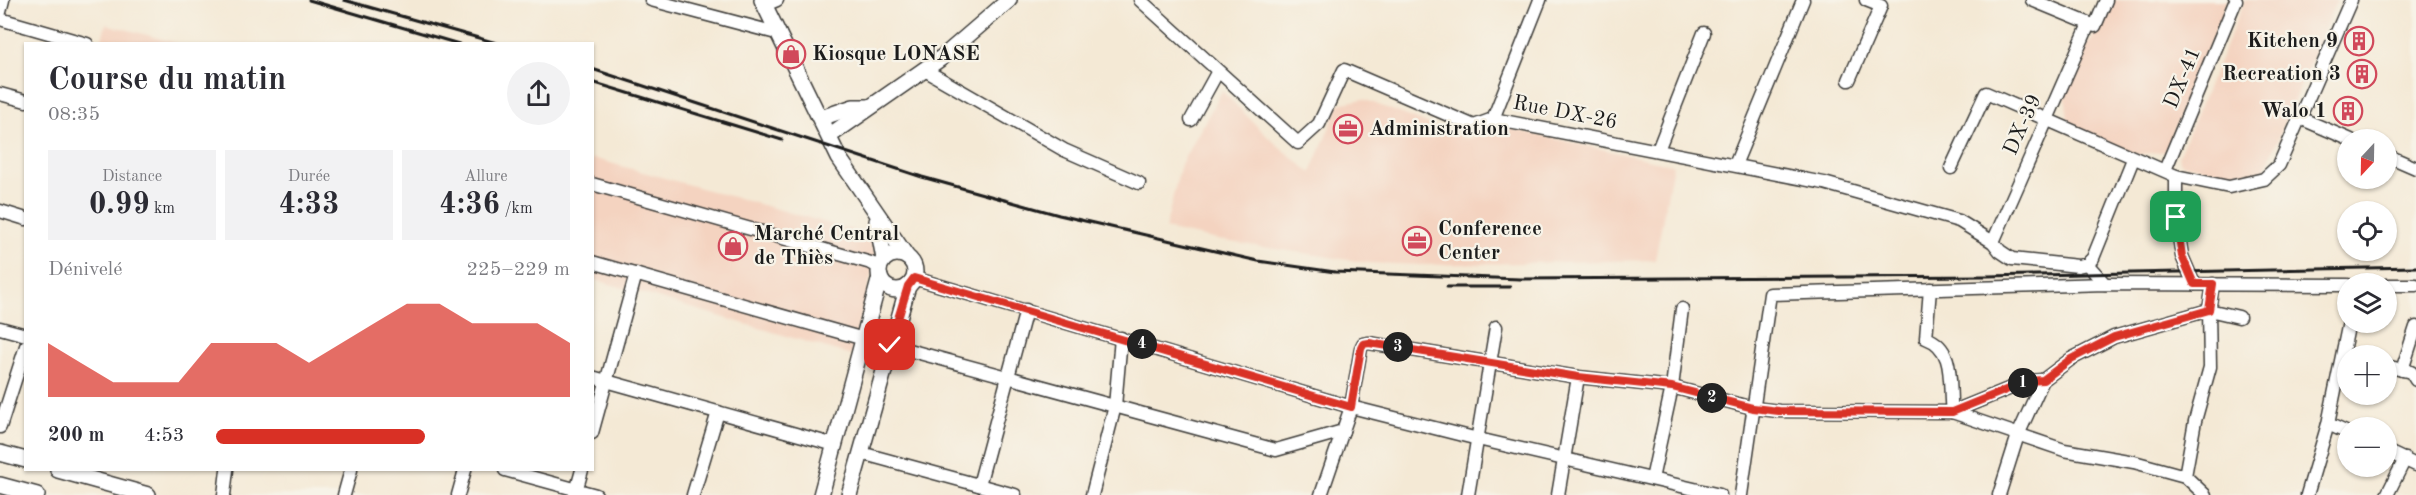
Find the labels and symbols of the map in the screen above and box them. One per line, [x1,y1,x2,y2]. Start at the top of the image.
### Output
building icon: Kitchen 9 [2343,25,2375,57]
place label: Kitchen 9 [2247,31,2338,52]
shop icon: Kiosque LONASE [775,38,807,70]
place label: Kiosque LONASE [812,44,980,65]
street label: DX-41 [2161,44,2205,112]
building icon: Recreation 3 [2346,58,2378,90]
place label: Recreation 3 [2222,64,2341,85]
street label: DX-39 [2000,91,2046,159]
street label: Rue DX-26 [1511,93,1619,133]
building icon: Walo 1 [2332,95,2364,127]
place label: Walo 1 [2261,101,2327,122]
office icon: Administration [1332,113,1364,145]
place label: Administration [1369,119,1509,140]
north arrow [2337,129,2397,189]
pin [2150,191,2201,242]
place label: Conference Center [1438,219,1542,264]
place label: Marché Central de Thiès [754,224,899,269]
office icon: Conference Center [1401,225,1433,257]
shop icon: Marché Central de Thiès [717,230,749,262]
pin [864,319,915,370]
pin: 4 [1127,329,1157,359]
pin: 3 [1383,332,1413,362]
pin: 1 [2008,368,2038,398]
pin: 2 [1697,383,1727,413]

